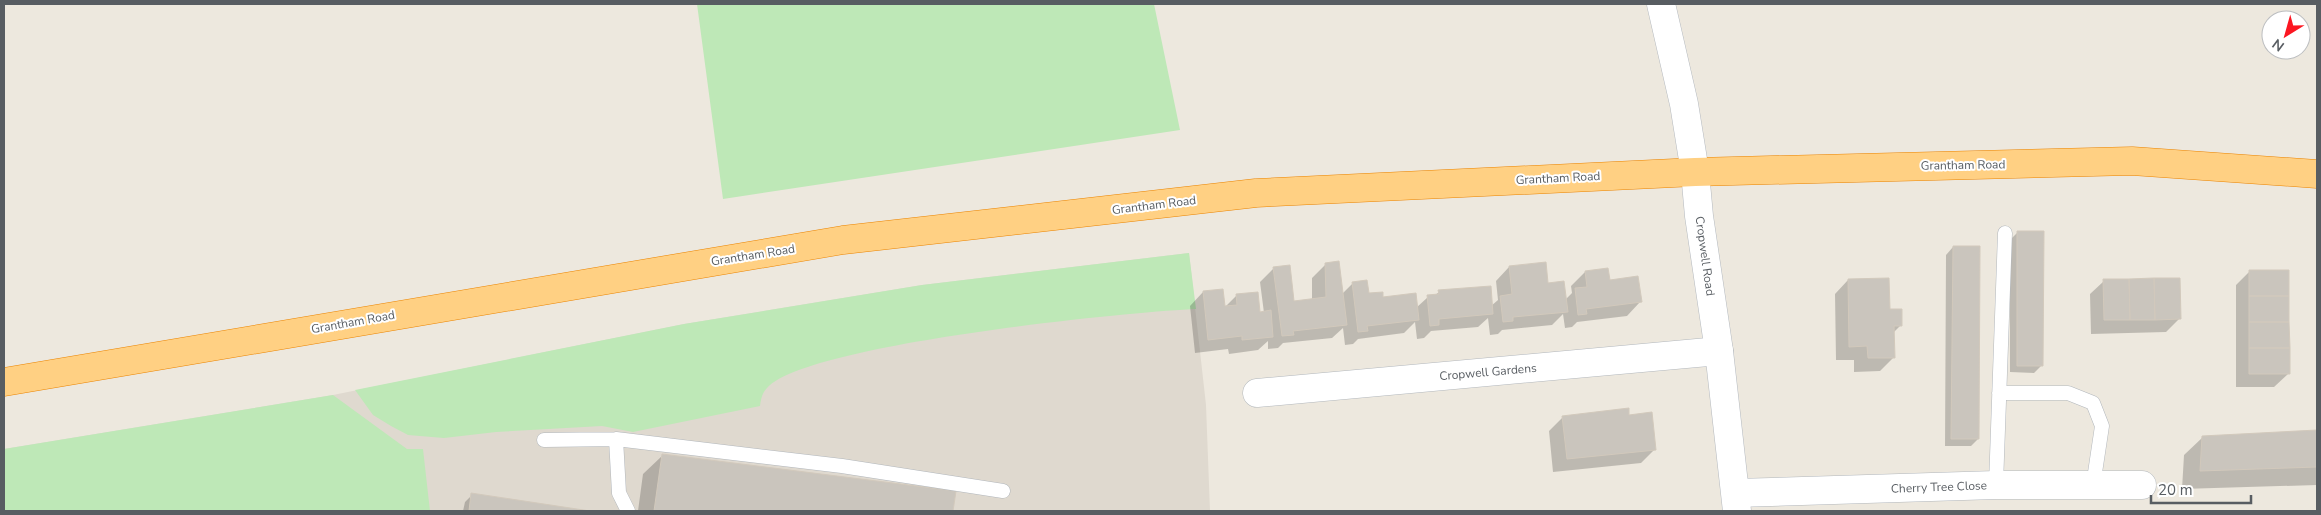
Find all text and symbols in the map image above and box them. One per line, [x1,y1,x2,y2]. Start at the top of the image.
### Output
north arrow [2261,10,2311,60]
text: N [2269,34,2288,56]
street label: Grantham Road [1920,156,2006,174]
street label: Grantham Road [1515,168,1601,188]
street label: Grantham Road [1111,192,1197,218]
street label: Cropwell Road [1691,215,1719,297]
street label: Grantham Road [710,240,796,270]
street label: Grantham Road [310,307,396,337]
street label: Cropwell Gardens [1439,360,1538,384]
scale bar [2151,472,2251,504]
street label: Cherry Tree Close [1891,477,1987,497]
text: 20 m [2158,480,2193,500]

